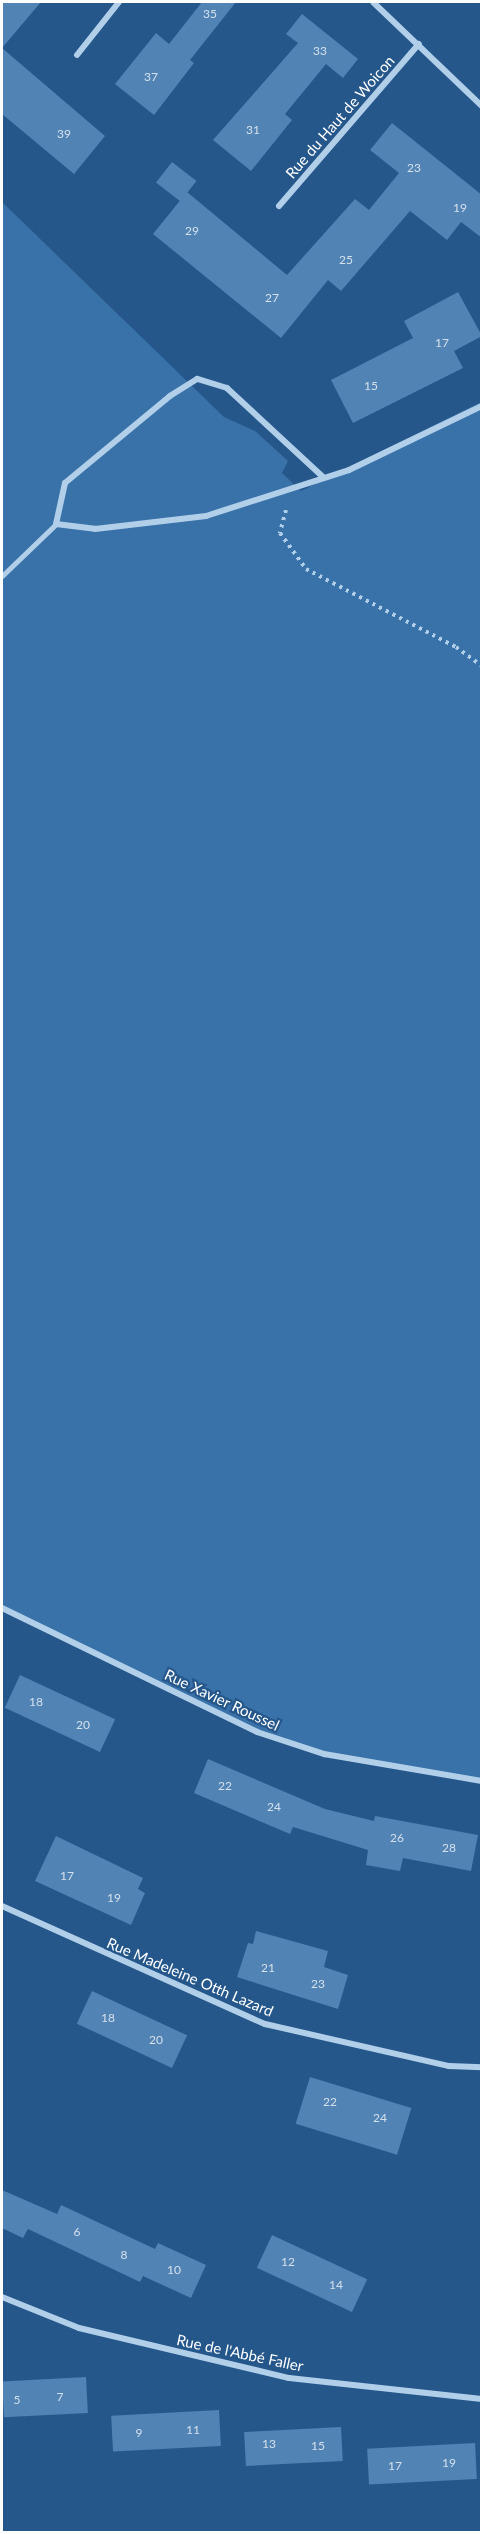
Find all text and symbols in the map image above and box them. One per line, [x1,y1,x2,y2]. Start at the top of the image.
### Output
house number: 35 [203,7,217,21]
house number: 33 [313,44,327,58]
street label: Rue du Haut de Woicon [282,52,398,182]
house number: 37 [144,70,158,84]
house number: 31 [246,123,260,137]
house number: 39 [57,127,71,141]
house number: 23 [407,161,421,175]
house number: 19 [453,201,467,215]
house number: 29 [185,224,199,238]
house number: 25 [339,253,353,267]
house number: 27 [265,291,279,305]
house number: 17 [435,336,449,350]
house number: 15 [364,379,378,393]
street label: Rue Xavier Roussel [162,1665,282,1735]
house number: 18 [29,1695,43,1709]
house number: 20 [76,1718,90,1732]
house number: 22 [218,1779,232,1793]
house number: 24 [267,1800,281,1814]
house number: 26 [390,1831,404,1845]
house number: 28 [442,1841,456,1855]
house number: 17 [60,1869,74,1883]
house number: 19 [107,1891,121,1905]
street label: Rue Madeleine Otth Lazard [104,1934,276,2020]
house number: 21 [261,1961,275,1975]
house number: 23 [311,1977,325,1991]
house number: 18 [101,2011,115,2025]
house number: 20 [149,2033,163,2047]
house number: 22 [323,2095,337,2109]
house number: 24 [373,2111,387,2125]
house number: 6 [74,2225,80,2239]
house number: 8 [121,2248,127,2262]
house number: 12 [281,2255,295,2269]
house number: 10 [167,2263,181,2277]
house number: 14 [329,2278,343,2292]
street label: Rue de l'Abbé Faller [175,2331,305,2375]
house number: 7 [57,2390,63,2404]
house number: 5 [14,2393,20,2407]
house number: 11 [186,2423,200,2437]
house number: 9 [136,2426,142,2440]
house number: 13 [262,2437,276,2451]
house number: 15 [311,2439,325,2453]
house number: 19 [442,2456,456,2470]
house number: 17 [388,2459,402,2473]

